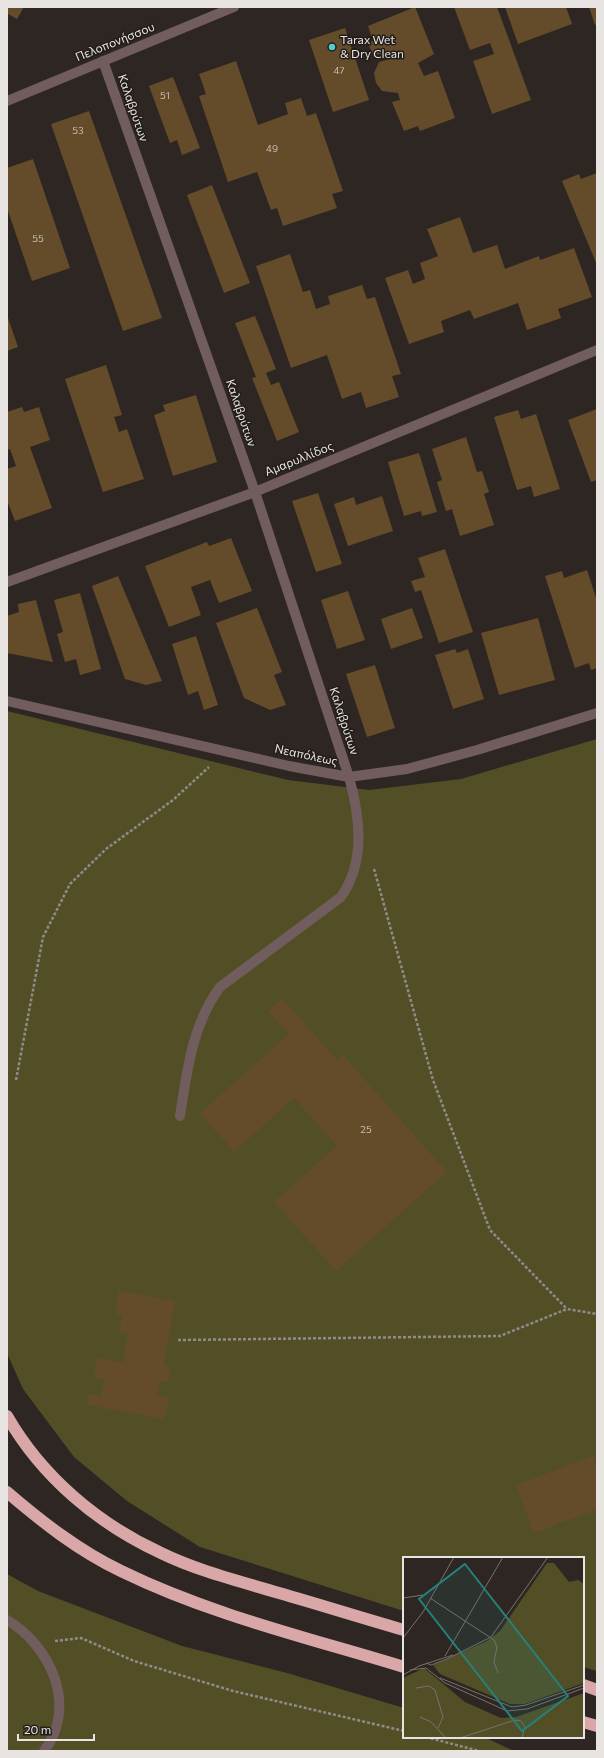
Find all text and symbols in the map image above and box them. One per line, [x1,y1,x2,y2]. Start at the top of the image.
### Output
street label: Πελοπονήσσου [73,19,157,63]
place label: Tarax Wet & Dry Clean [340,32,404,60]
marker: Tarax Wet & Dry Clean [327,42,337,52]
house number: 47 [333,64,345,76]
street label: Καλαβρύτων [116,72,152,143]
house number: 51 [160,89,170,101]
house number: 53 [72,124,84,136]
house number: 49 [266,142,278,154]
house number: 55 [32,232,44,244]
street label: Καλαβρύτων [224,377,260,448]
street label: Αμαρυλλίδος [262,438,335,478]
street label: Καλαβρύτων [327,685,362,756]
street label: Νεαπόλεως [273,741,339,768]
house number: 25 [360,1123,372,1135]
inset map [403,1557,584,1738]
scale bar [18,1716,94,1742]
text: 20 m [24,1722,51,1736]

